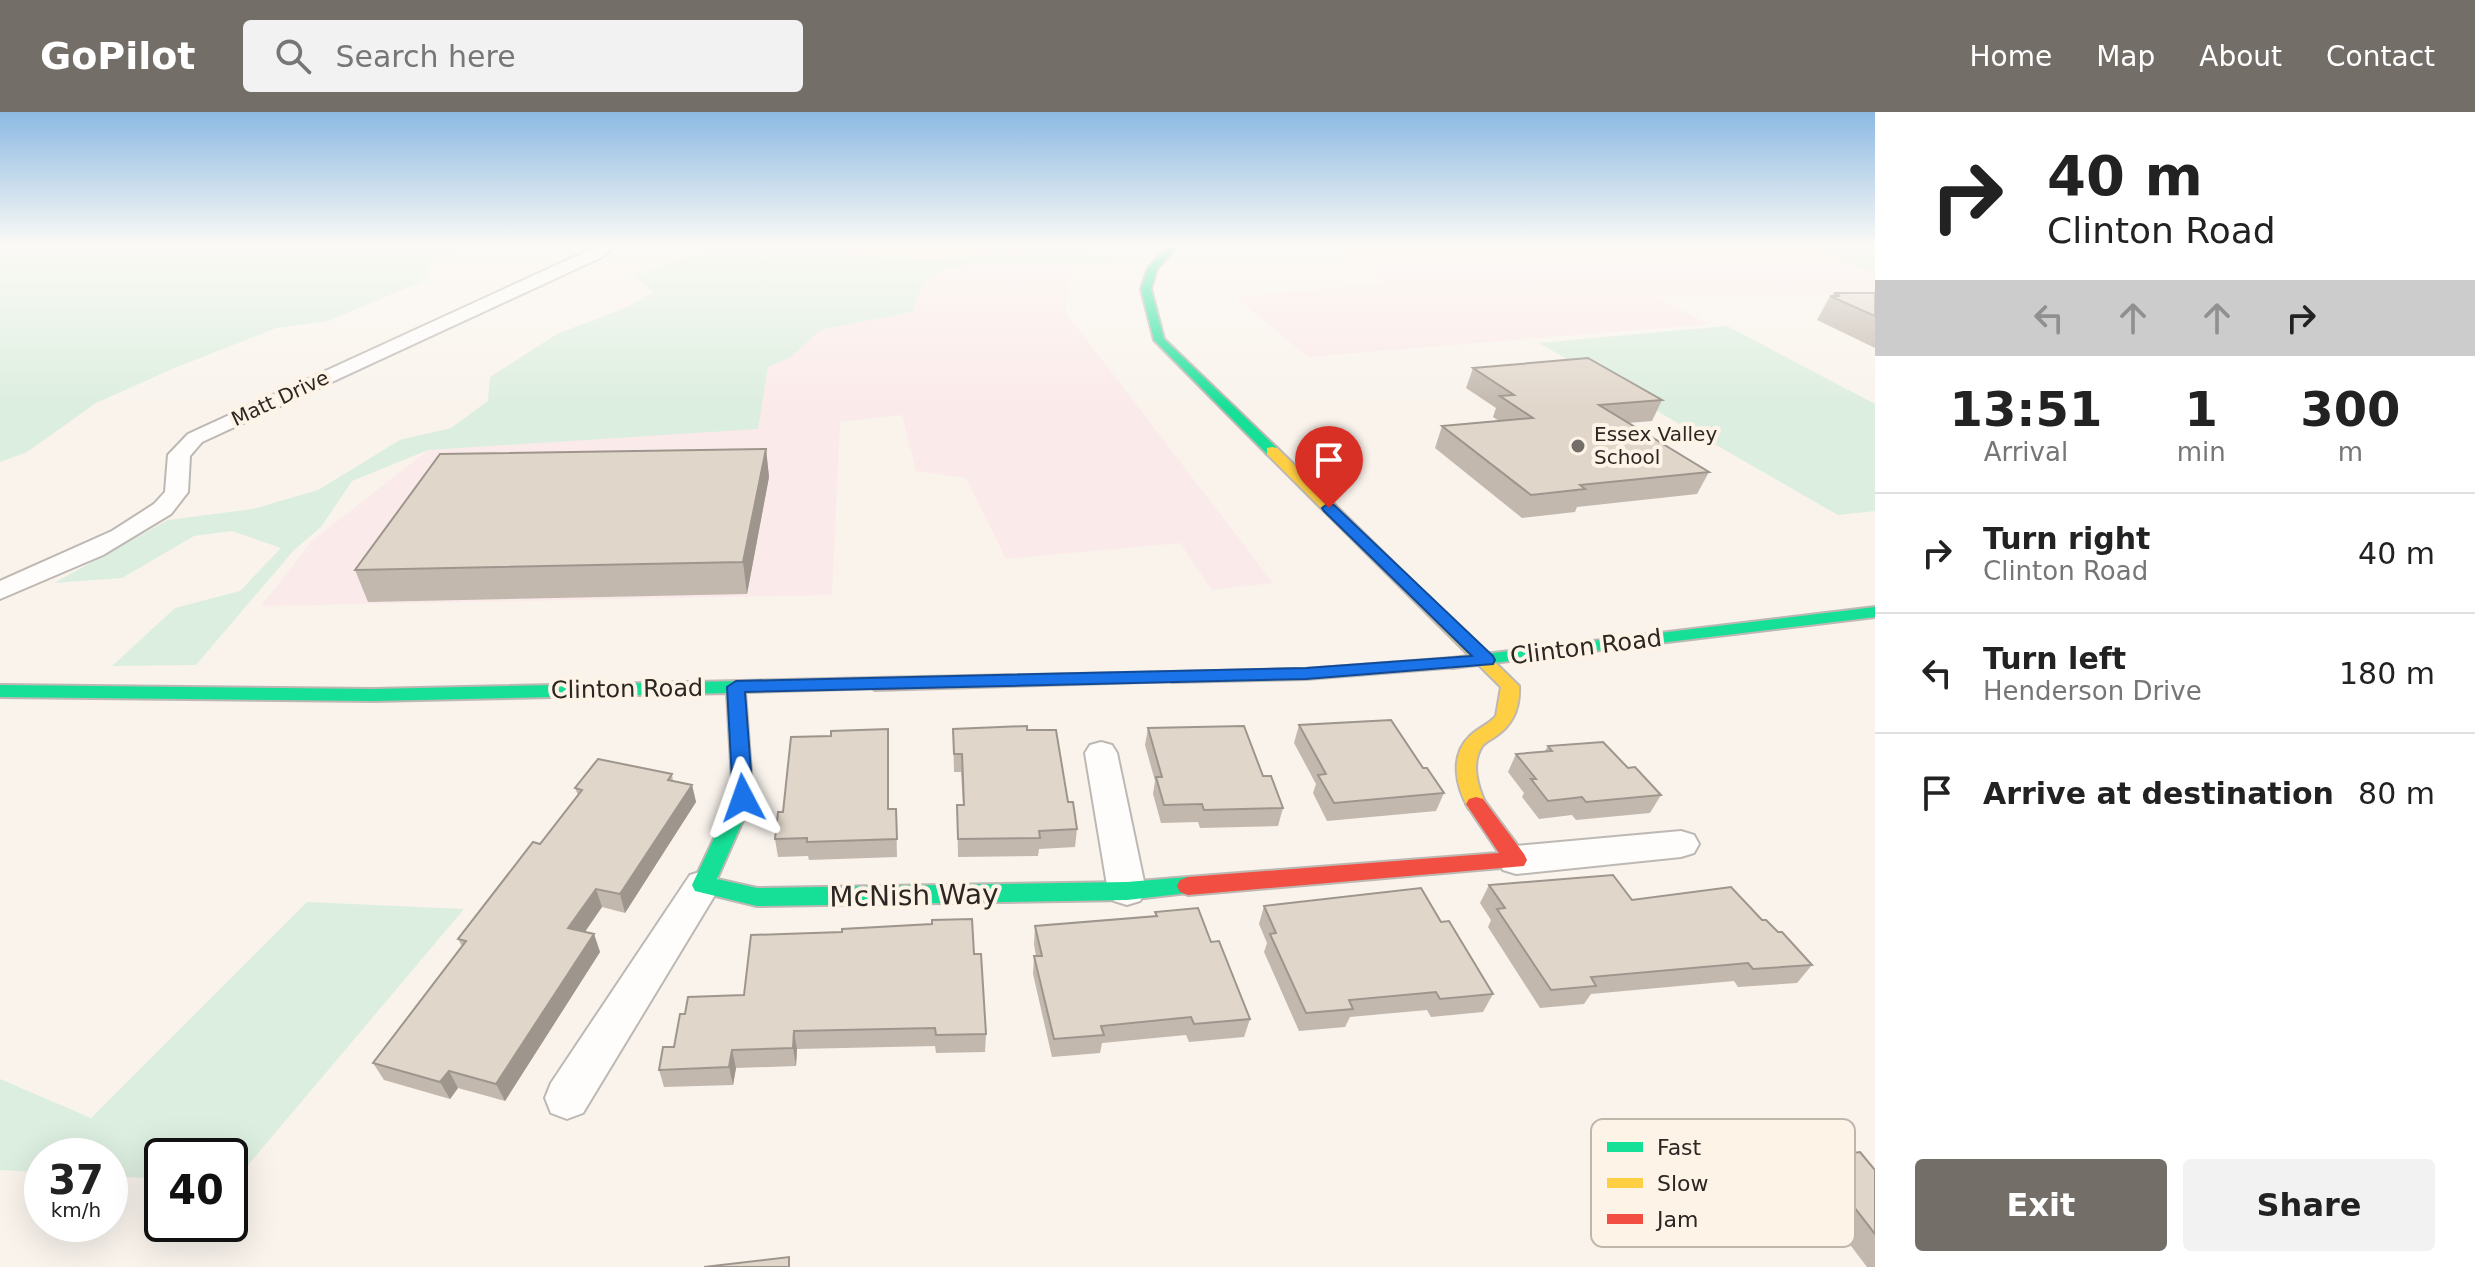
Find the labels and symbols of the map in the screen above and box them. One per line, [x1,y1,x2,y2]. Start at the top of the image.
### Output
street label: Matt Drive [227,365,333,431]
place label: Essex Valley School [1594,422,1717,469]
pin [1295,426,1363,508]
marker: Essex Valley School [1569,437,1587,455]
street label: Clinton Road [1509,624,1663,670]
street label: Clinton Road [551,674,703,704]
position arrow [701,756,785,840]
street label: McNish Way [829,878,999,913]
legend [1591,1119,1855,1247]
text: Fast [1657,1135,1702,1160]
speed limit sign: 40 [144,1138,248,1242]
text: Slow [1657,1171,1709,1196]
text: Jam [1655,1207,1698,1232]

